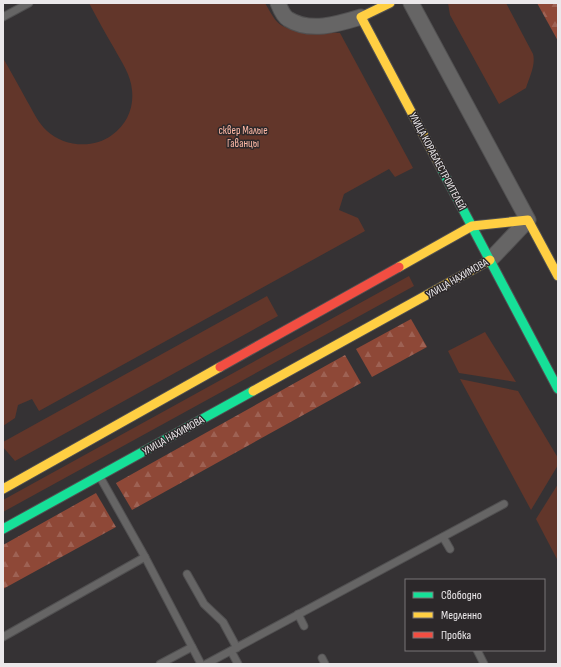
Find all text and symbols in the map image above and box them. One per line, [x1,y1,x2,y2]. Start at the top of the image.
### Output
street label: УЛИЦА КОРАБЛЕСТРОИТЕЛЕЙ [406,110,470,212]
park label: сквер Малые Гаванцы [218,124,268,150]
street label: УЛИЦА НАХИМОВА [424,255,490,301]
street label: УЛИЦА НАХИМОВА [140,413,207,458]
legend [405,579,545,651]
text: Свободно [441,588,482,603]
text: Медленно [441,608,482,623]
text: Пробка [441,628,472,643]

